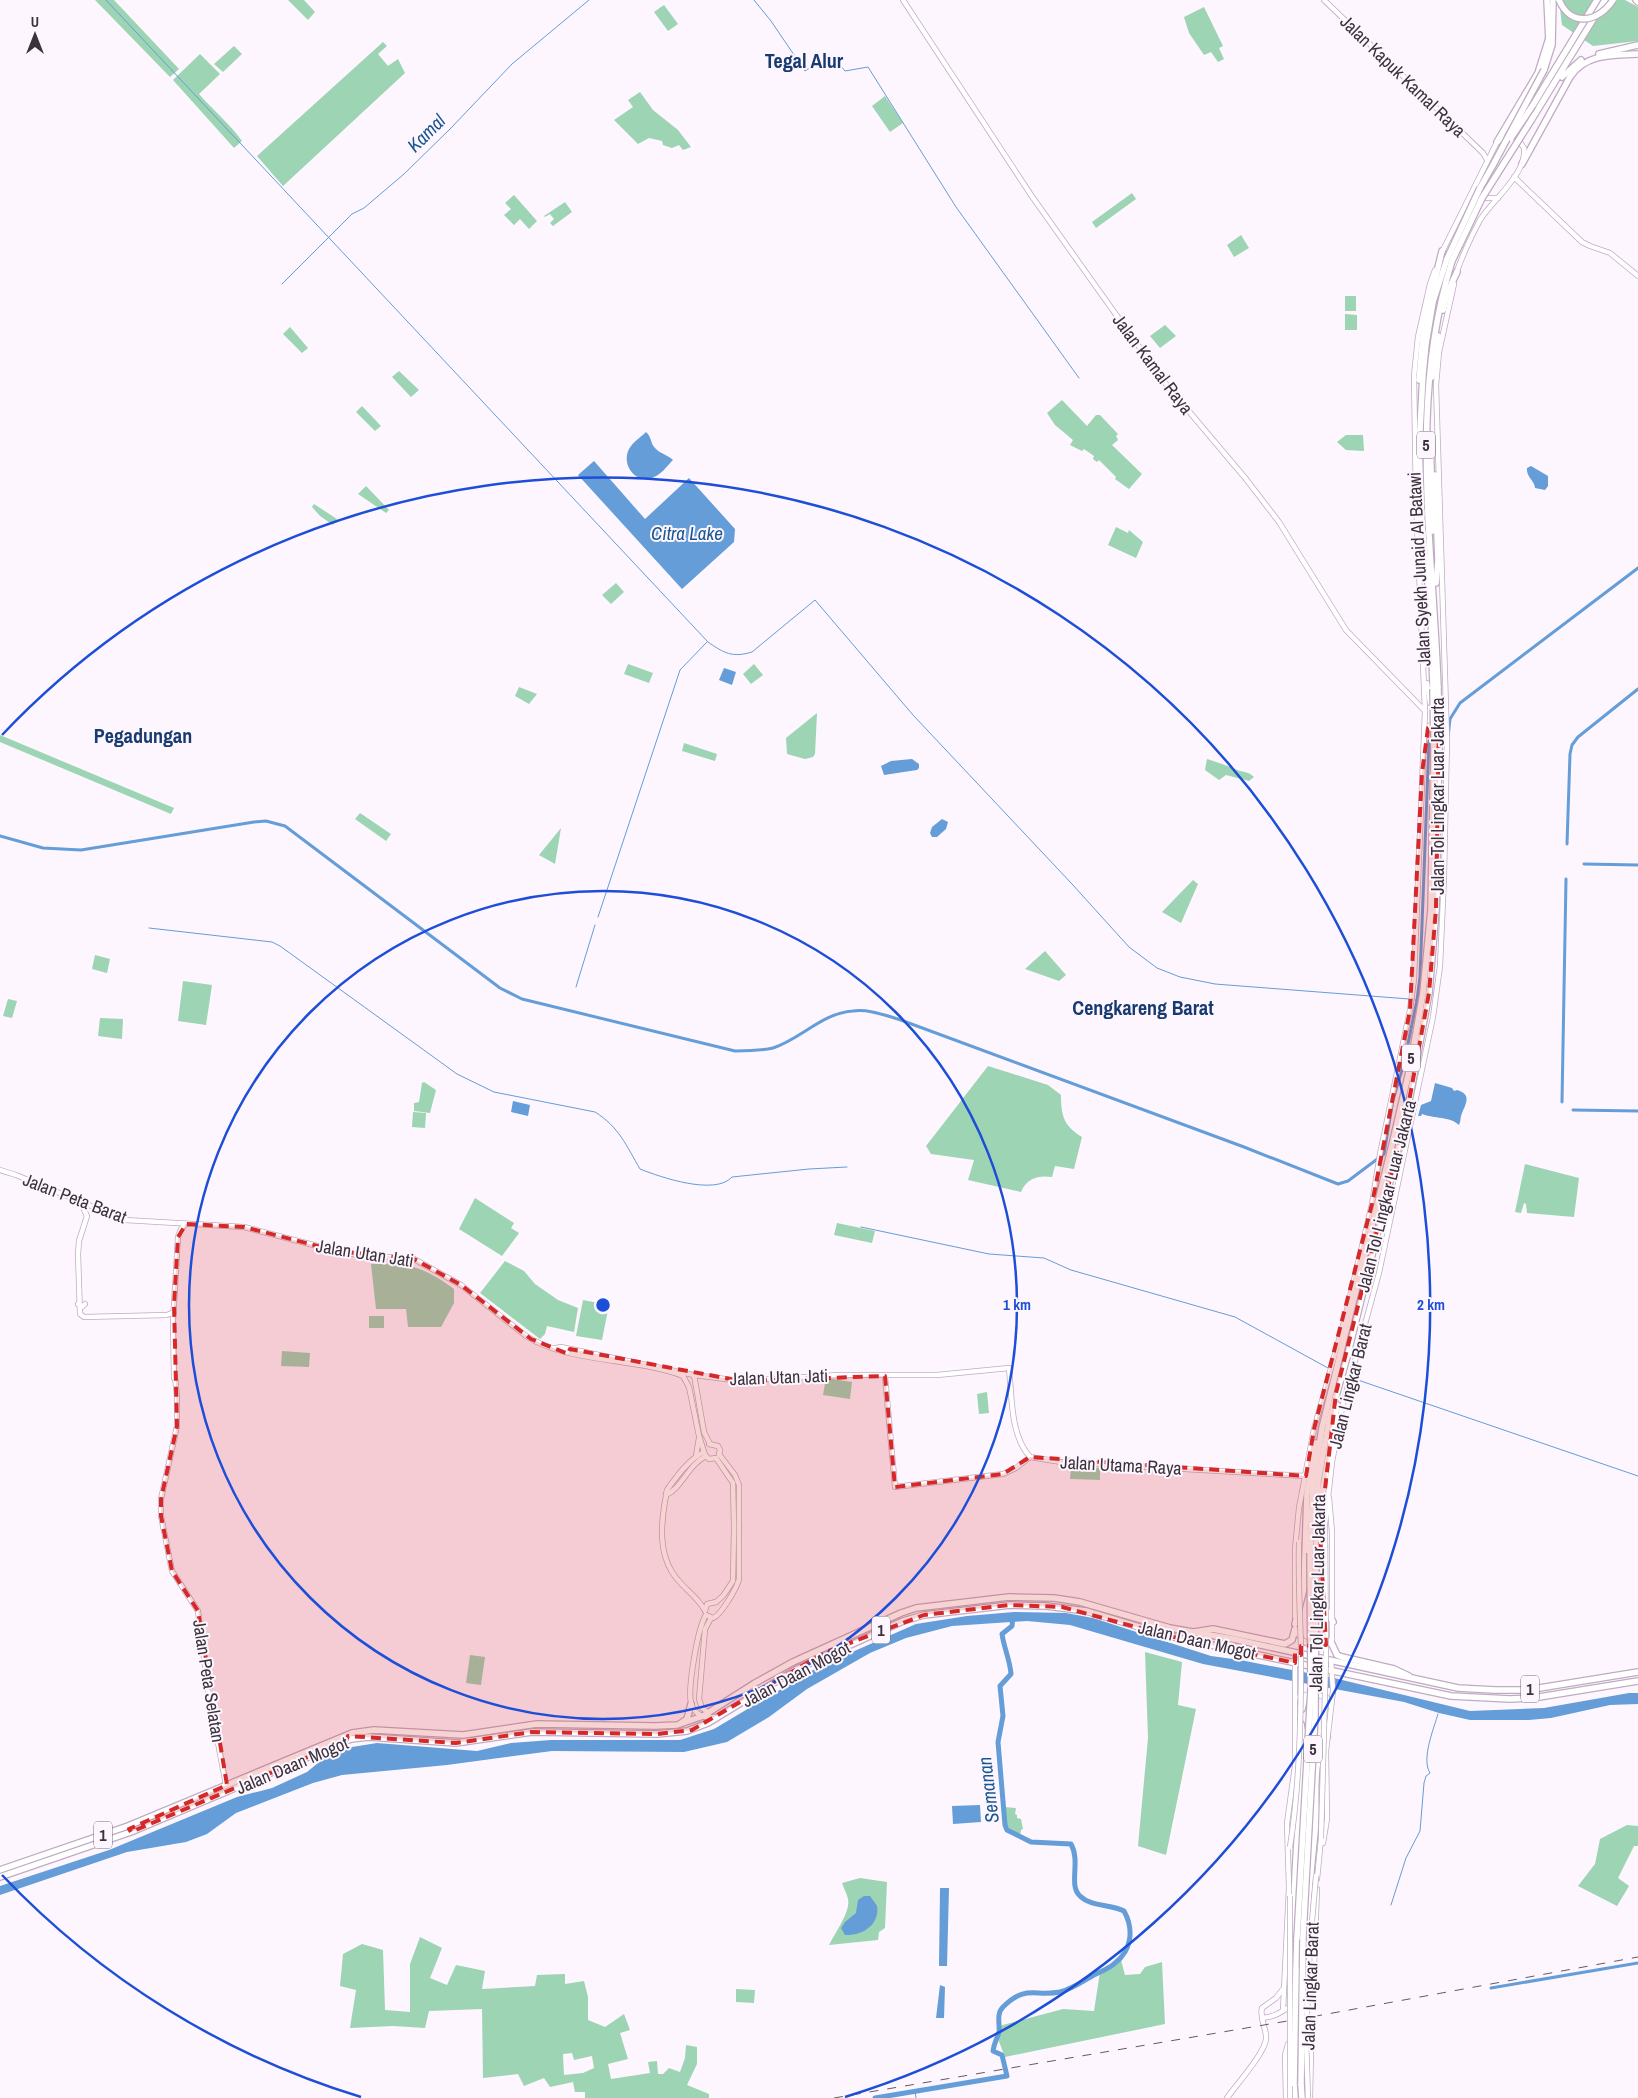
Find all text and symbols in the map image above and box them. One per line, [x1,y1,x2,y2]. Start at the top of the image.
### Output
street label: Jalan Kapuk Kamal Raya [1335,9,1471,143]
north arrow [10,10,60,60]
text: U [31,13,39,31]
district label: Tegal Alur [765,47,844,74]
water label: Kamal [401,108,451,158]
street label: Jalan Kamal Raya [1107,309,1199,419]
road number: 5 [1417,432,1435,458]
street label: Jalan Syekh Junaid Al Batawi [1401,471,1437,667]
water label: Citra Lake [651,520,723,546]
street label: Jalan Tol Lingkar Luar Jakarta [1425,697,1450,895]
district label: Pegadungan [94,722,192,749]
district label: Cengkareng Barat [1072,994,1214,1021]
road number: 5 [1402,1044,1420,1072]
street label: Jalan Tol Lingkar Luar Jakarta [1350,1097,1422,1295]
street label: Jalan Peta Barat [20,1167,130,1229]
street label: Jalan Utan Jati [314,1233,416,1273]
text: 1 km [1003,1294,1031,1315]
text: 2 km [1417,1294,1445,1315]
centre of rings [594,1296,612,1314]
street label: Jalan Lingkar Barat [1322,1321,1378,1451]
street label: Jalan Utan Jati [729,1363,829,1391]
street label: Jalan Utama Raya [1060,1449,1182,1481]
street label: Jalan Tol Lingkar Luar Jakarta [1303,1494,1331,1692]
street label: Jalan Daan Mogot [1136,1614,1258,1666]
road number: 1 [872,1616,890,1644]
street label: Jalan Peta Selatan [187,1618,231,1744]
street label: Jalan Daan Mogot [737,1635,855,1713]
road number: 1 [1521,1676,1539,1702]
street label: Jalan Daan Mogot [232,1730,352,1800]
road number: 5 [1304,1736,1322,1762]
water label: Semanan [971,1755,1005,1825]
road number: 1 [94,1822,112,1848]
street label: Jalan Lingkar Barat [1295,1922,1325,2050]

